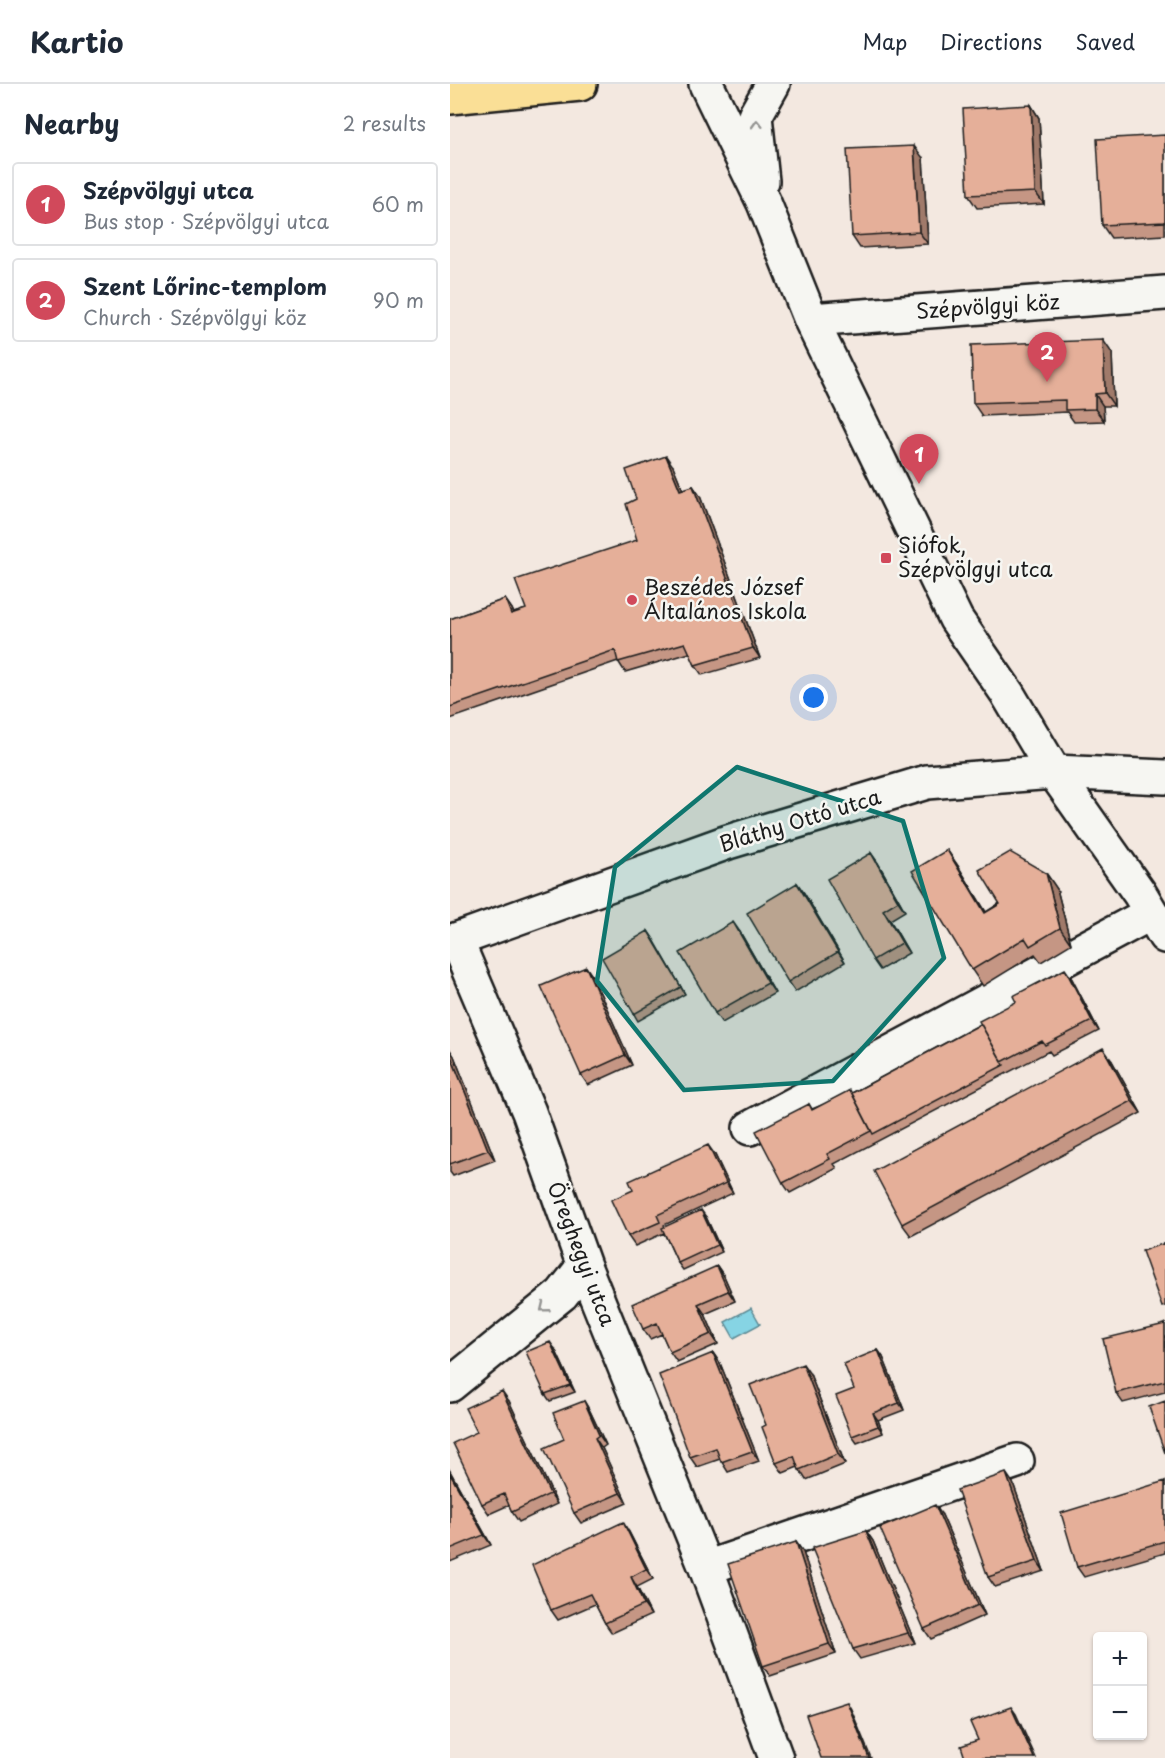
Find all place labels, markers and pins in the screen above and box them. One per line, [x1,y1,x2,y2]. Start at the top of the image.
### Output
pin: 2 [1028,332,1066,382]
pin: 1 [900,434,938,484]
place label: Siófok, Szépvölgyi utca [898,528,1053,584]
marker: Siófok, Szépvölgyi utca [879,551,893,565]
place label: Beszédes József Általános Iskola [644,570,806,626]
marker: Beszédes József Általános Iskola [625,593,639,607]

